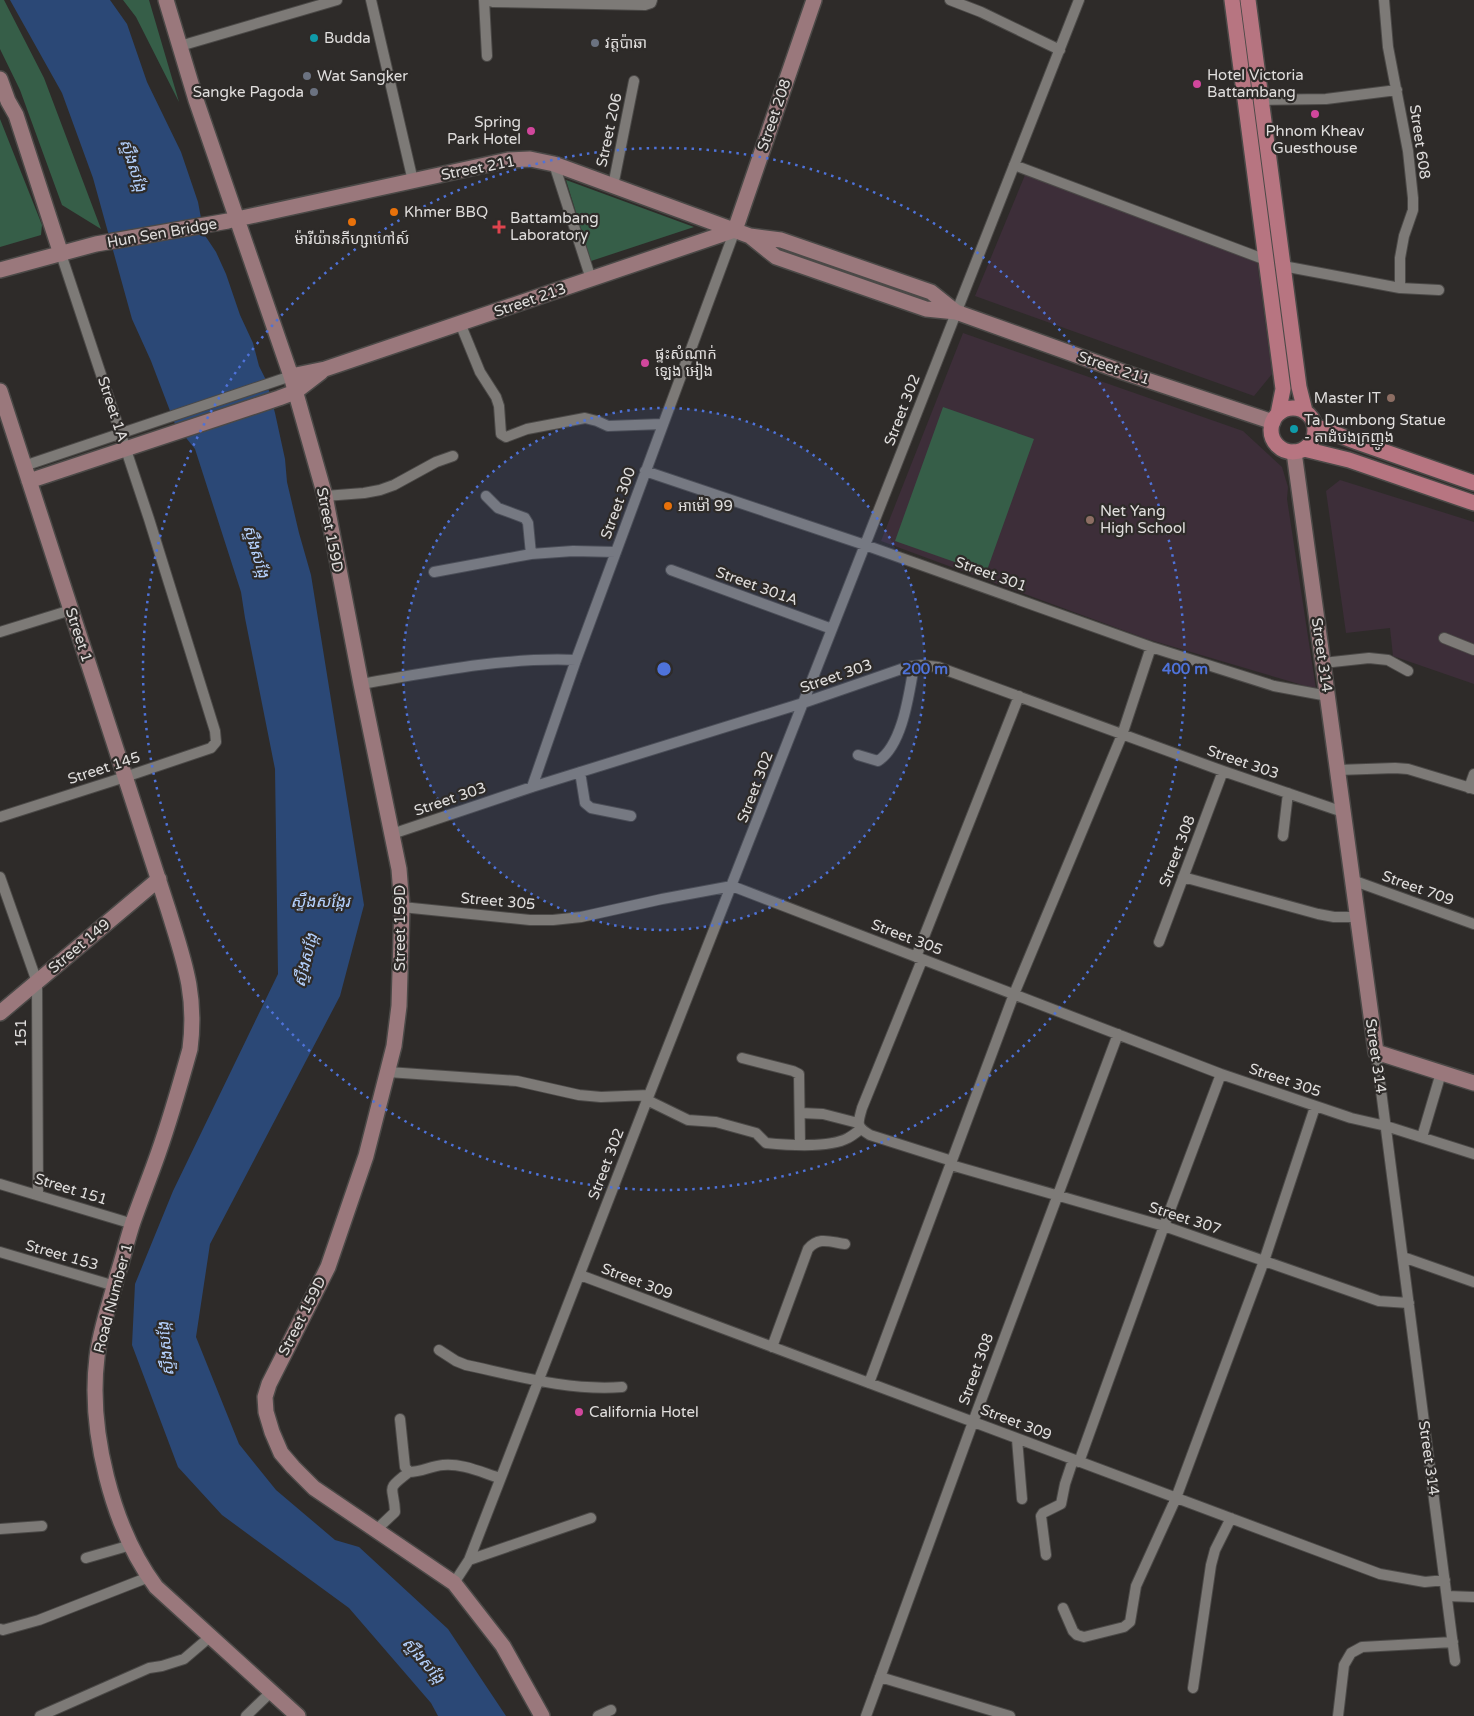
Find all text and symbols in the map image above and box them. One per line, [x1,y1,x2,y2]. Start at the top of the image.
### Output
place label: Budda [324,29,371,47]
marker: Budda [308,32,320,44]
place label: វត្តប៉ាឆា [605,34,647,52]
marker: វត្តប៉ាឆា [589,37,601,49]
place label: Hotel Victoria Battambang [1207,66,1304,101]
place label: Wat Sangker [317,67,408,85]
marker: Wat Sangker [301,70,313,82]
street label: Street 208 [753,77,795,153]
marker: Hotel Victoria Battambang [1191,78,1203,90]
place label: Sangke Pagoda [193,83,304,101]
marker: Sangke Pagoda [308,86,320,98]
street label: Street 206 [592,91,626,169]
street label: Street 608 [1406,104,1434,180]
marker: Phnom Kheav Guesthouse [1309,108,1321,120]
place label: Spring Park Hotel [447,113,521,148]
place label: Phnom Kheav Guesthouse [1266,122,1365,157]
marker: Spring Park Hotel [525,125,537,137]
water label: ស្ទឹងសង្កែ [115,136,151,195]
street label: Street 211 [439,152,517,184]
place label: Khmer BBQ [404,203,488,221]
marker: Khmer BBQ [388,206,400,218]
place label: Battambang Laboratory [510,209,599,244]
street label: Hun Sen Bridge [106,214,218,252]
marker: ម៉ារីយ៉ានភីហ្សាហៅស៍ [346,216,358,228]
marker: Battambang Laboratory [492,220,506,234]
place label: ម៉ារីយ៉ានភីហ្សាហៅស៍ [295,230,410,248]
street label: Street 213 [492,279,568,321]
place label: ផ្ទះសំណាក់ ឡេង អៀង [655,345,717,380]
street label: Street 211 [1076,347,1152,389]
marker: ផ្ទះសំណាក់ ឡេង អៀង [639,357,651,369]
street label: Street 302 [880,372,924,448]
street label: Street 1A [94,374,132,444]
place label: Master IT [1314,389,1381,407]
marker: Master IT [1385,392,1397,404]
place label: Ta Dumbong Statue - តាដំបងក្រញូង [1304,411,1446,450]
marker: Ta Dumbong Statue - តាដំបងក្រញូង [1288,423,1300,435]
street label: Street 300 [597,465,639,541]
street label: Street 159D [313,486,347,574]
place label: អាម៉ៅ 99 [678,497,733,515]
marker: អាម៉ៅ 99 [662,500,674,512]
place label: Net Yang High School [1100,502,1186,537]
marker: Net Yang High School [1084,514,1096,526]
water label: ស្ទឹងសង្កែ [238,522,274,581]
street label: Street 301 [953,553,1029,595]
street label: Street 301A [713,563,801,609]
street label: Street 1 [62,605,96,665]
street label: Street 314 [1308,617,1336,693]
street label: Street 303 [798,655,874,697]
centre of rings [655,660,673,678]
text: 200 m [902,660,948,678]
text: 400 m [1162,660,1208,678]
street label: Street 303 [1205,741,1281,783]
street label: Street 145 [66,748,142,788]
street label: Street 302 [733,749,777,825]
street label: Street 303 [412,778,488,820]
street label: Street 308 [1155,813,1199,889]
street label: Street 709 [1380,867,1456,909]
street label: Street 159D [391,885,409,971]
street label: Street 305 [460,889,536,913]
water label: ស្ទឹងសង្កែរ [290,892,352,912]
street label: Street 149 [44,915,114,977]
street label: Street 305 [869,915,945,959]
water label: ស្ទឹងសង្កែ [290,931,322,989]
street label: Street 314 [1362,1018,1390,1094]
street label: 151 [12,1019,30,1047]
street label: Street 305 [1247,1059,1323,1101]
street label: Street 302 [584,1126,628,1202]
street label: Street 151 [32,1169,110,1209]
street label: Street 307 [1147,1198,1223,1238]
street label: Street 153 [23,1236,101,1274]
street label: Road Number 1 [90,1241,136,1355]
street label: Street 309 [599,1259,675,1303]
street label: Street 159D [274,1273,330,1359]
water label: ស្ទឹងសង្កែ [153,1320,179,1377]
street label: Street 308 [955,1331,997,1407]
street label: Street 309 [978,1400,1054,1444]
place label: California Hotel [589,1403,699,1421]
marker: California Hotel [573,1406,585,1418]
street label: Street 314 [1415,1420,1443,1496]
water label: ស្ទឹងសង្កែ [398,1633,449,1688]

